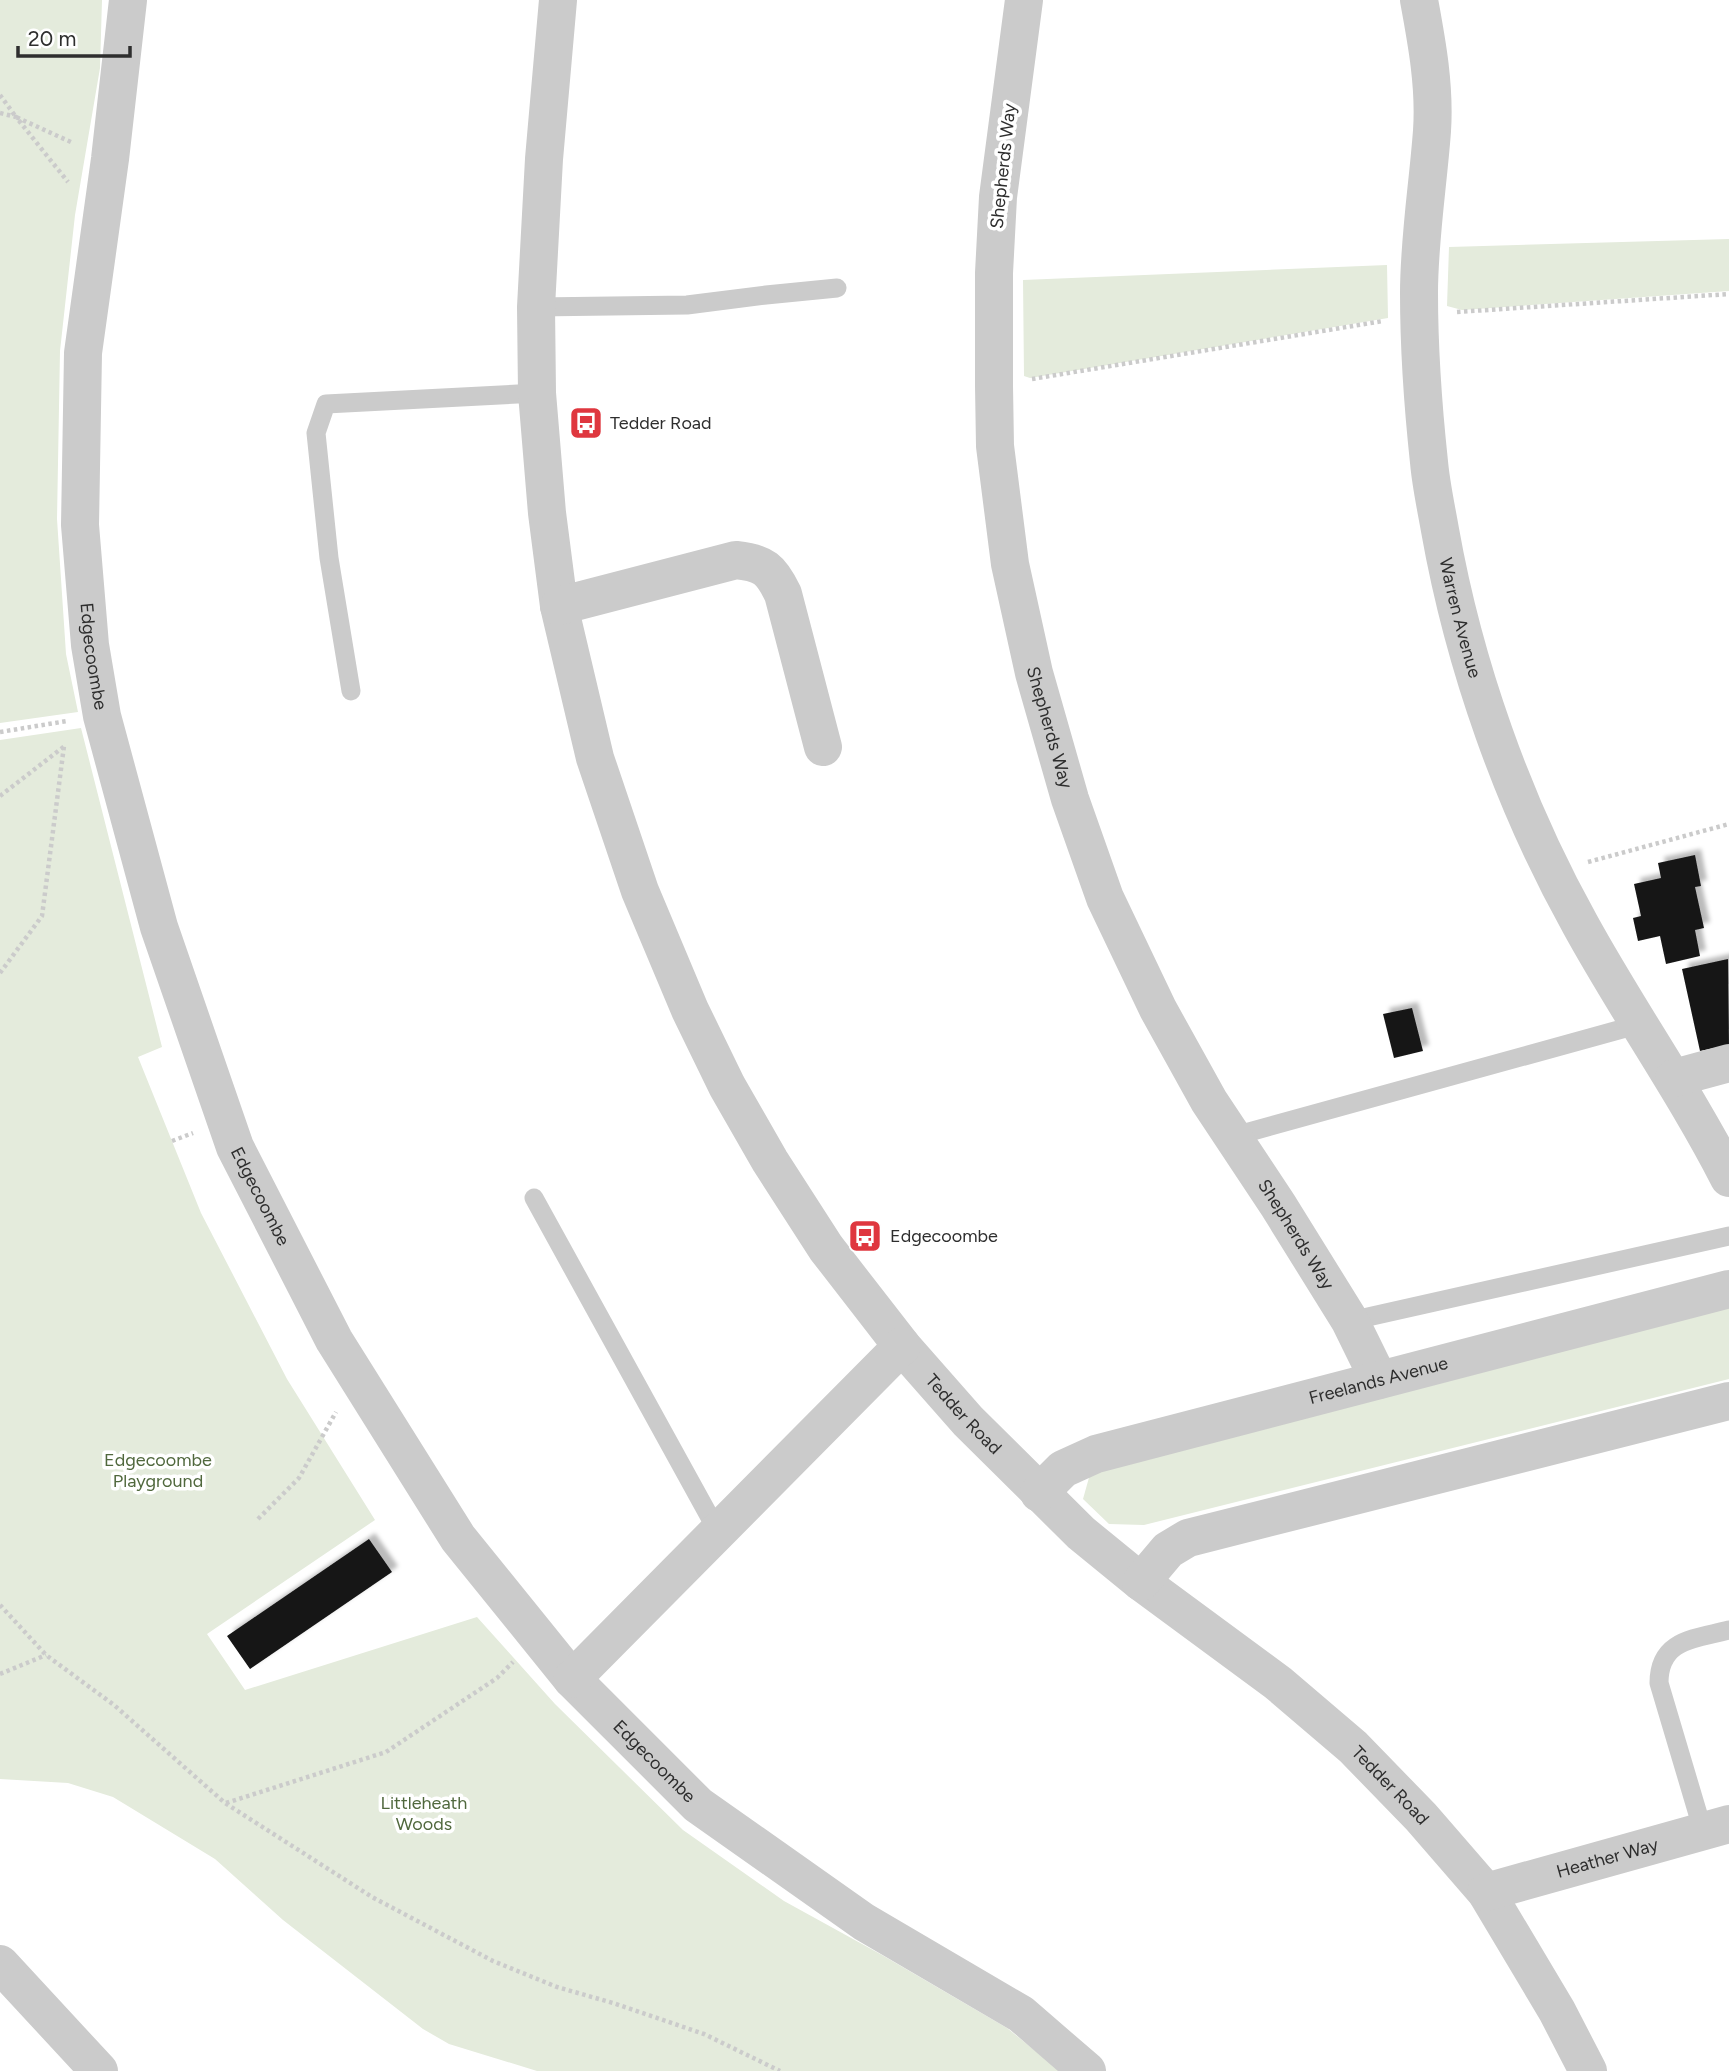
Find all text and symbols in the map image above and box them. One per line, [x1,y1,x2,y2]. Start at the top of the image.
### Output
scale bar [18,14,130,58]
text: 20 m [28,26,76,51]
street label: Shepherds Way [985,102,1021,230]
bus stop icon: Tedder Road [567,404,605,442]
place label: Tedder Road [610,412,712,434]
street label: Warren Avenue [1435,556,1486,681]
street label: Edgecoombe [76,602,112,712]
street label: Shepherds Way [1022,664,1078,792]
street label: Edgecoombe [226,1143,295,1249]
street label: Shepherds Way [1253,1175,1339,1294]
bus stop icon: Edgecoombe [846,1217,884,1255]
place label: Edgecoombe [890,1225,998,1247]
street label: Freelands Avenue [1306,1352,1450,1409]
street label: Tedder Road [921,1370,1006,1459]
park label: Edgecoombe Playground [104,1449,212,1492]
street label: Edgecoombe [608,1715,700,1807]
street label: Tedder Road [1347,1741,1434,1829]
park label: Littleheath Woods [381,1792,467,1835]
street label: Heather Way [1554,1833,1661,1883]

